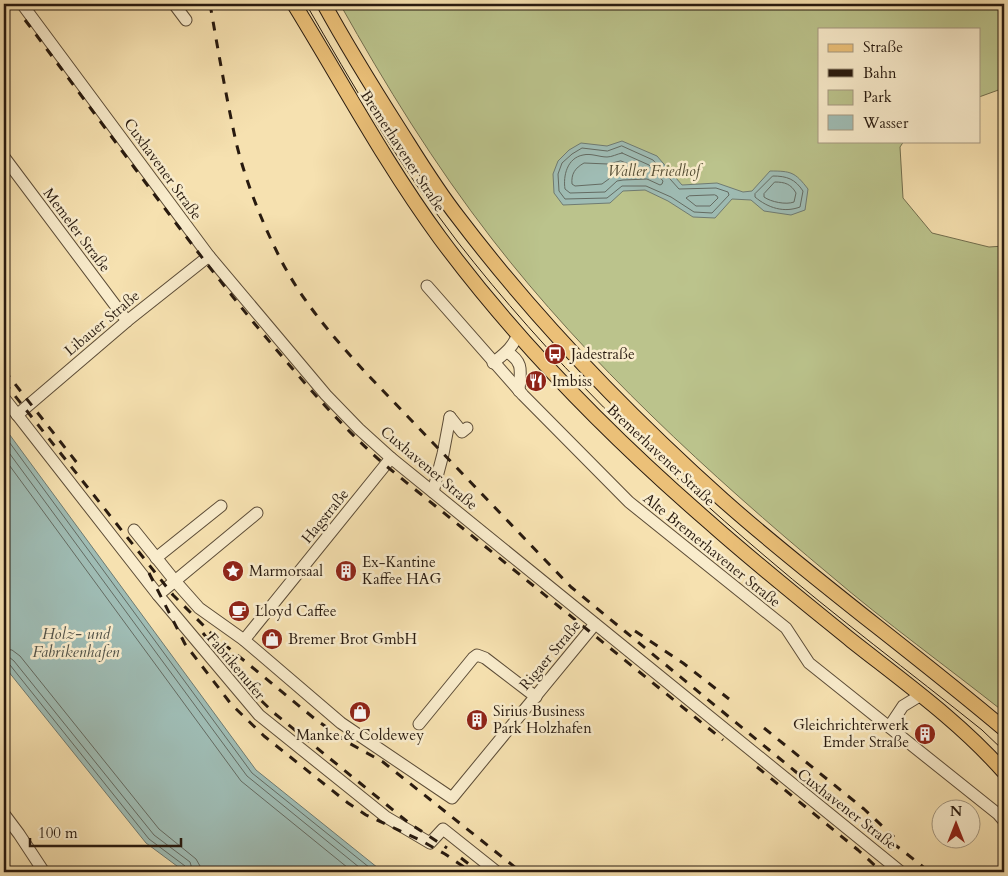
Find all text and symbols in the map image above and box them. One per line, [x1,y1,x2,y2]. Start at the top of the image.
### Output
legend [818,28,980,142]
text: Straße [863,37,903,57]
text: Bahn [863,63,897,83]
street label: Bremerhavener Straße [356,86,450,216]
text: Park [863,87,892,107]
text: Wasser [862,113,909,133]
street label: Cuxhavener Straße [119,114,207,224]
park label: Waller Friedhof [608,161,704,181]
street label: Memeler Straße [39,184,115,276]
street label: Libauer Straße [60,286,144,360]
bus stop icon: Jadestraße [543,342,567,366]
place label: Jadestraße [569,344,635,364]
restaurant icon: Imbiss [524,369,548,393]
place label: Imbiss [552,371,592,391]
street label: Bremerhavener Straße [602,399,720,511]
street label: Cuxhavener Straße [376,421,482,515]
street label: Hagstraße [297,484,353,548]
street label: Alte Bremerhavener Straße [639,488,785,612]
place label: Ex-Kantine Kaffee HAG [362,552,442,589]
place icon: Marmorsaal [221,559,245,583]
building icon: Ex-Kantine Kaffee HAG [334,559,358,583]
place label: Marmorsaal [249,561,323,581]
cafe icon: Lloyd Caffee [227,599,251,623]
place label: Lloyd Caffee [255,601,337,621]
street label: Rigaer Straße [515,616,585,694]
water label: Holz- und Fabrikenhafen [32,623,120,663]
shop icon: Bremer Brot GmbH [260,627,284,651]
street label: Fabrikenufer [202,628,270,704]
place label: Bremer Brot GmbH [288,629,418,649]
shop icon: Manke & Coldewey [348,700,372,724]
place label: Sirius Business Park Holzhafen [493,701,592,738]
building icon: Sirius Business Park Holzhafen [465,708,489,732]
place label: Gleichrichterwerk Emder Straße [793,715,909,752]
building icon: Gleichrichterwerk Emder Straße [913,722,937,746]
place label: Manke & Coldewey [296,725,424,745]
street label: Cuxhavener Straße [793,764,901,854]
north arrow [930,798,980,848]
text: N [950,802,962,821]
scale bar [30,816,181,848]
text: 100 m [38,823,78,843]

